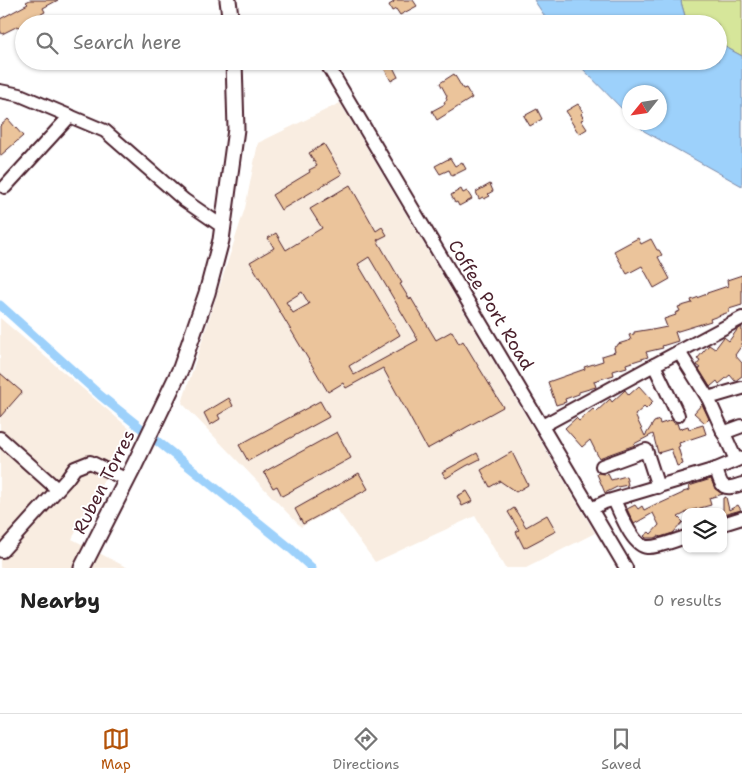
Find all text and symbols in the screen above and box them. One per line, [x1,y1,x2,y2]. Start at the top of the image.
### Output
search box [15,15,727,70]
icon: search [33,29,61,57]
text: Search here [73,30,182,55]
north arrow [622,85,667,130]
street label: Coffee Port Road [443,235,539,375]
street label: Ruben Torres [67,426,141,538]
map controls [682,508,727,553]
button: layers [682,508,727,553]
text: Nearby [20,587,100,615]
text: 0 results [653,590,722,611]
tab: Map [101,725,131,773]
tab: Directions [333,725,399,773]
tab: Saved [601,725,641,773]

